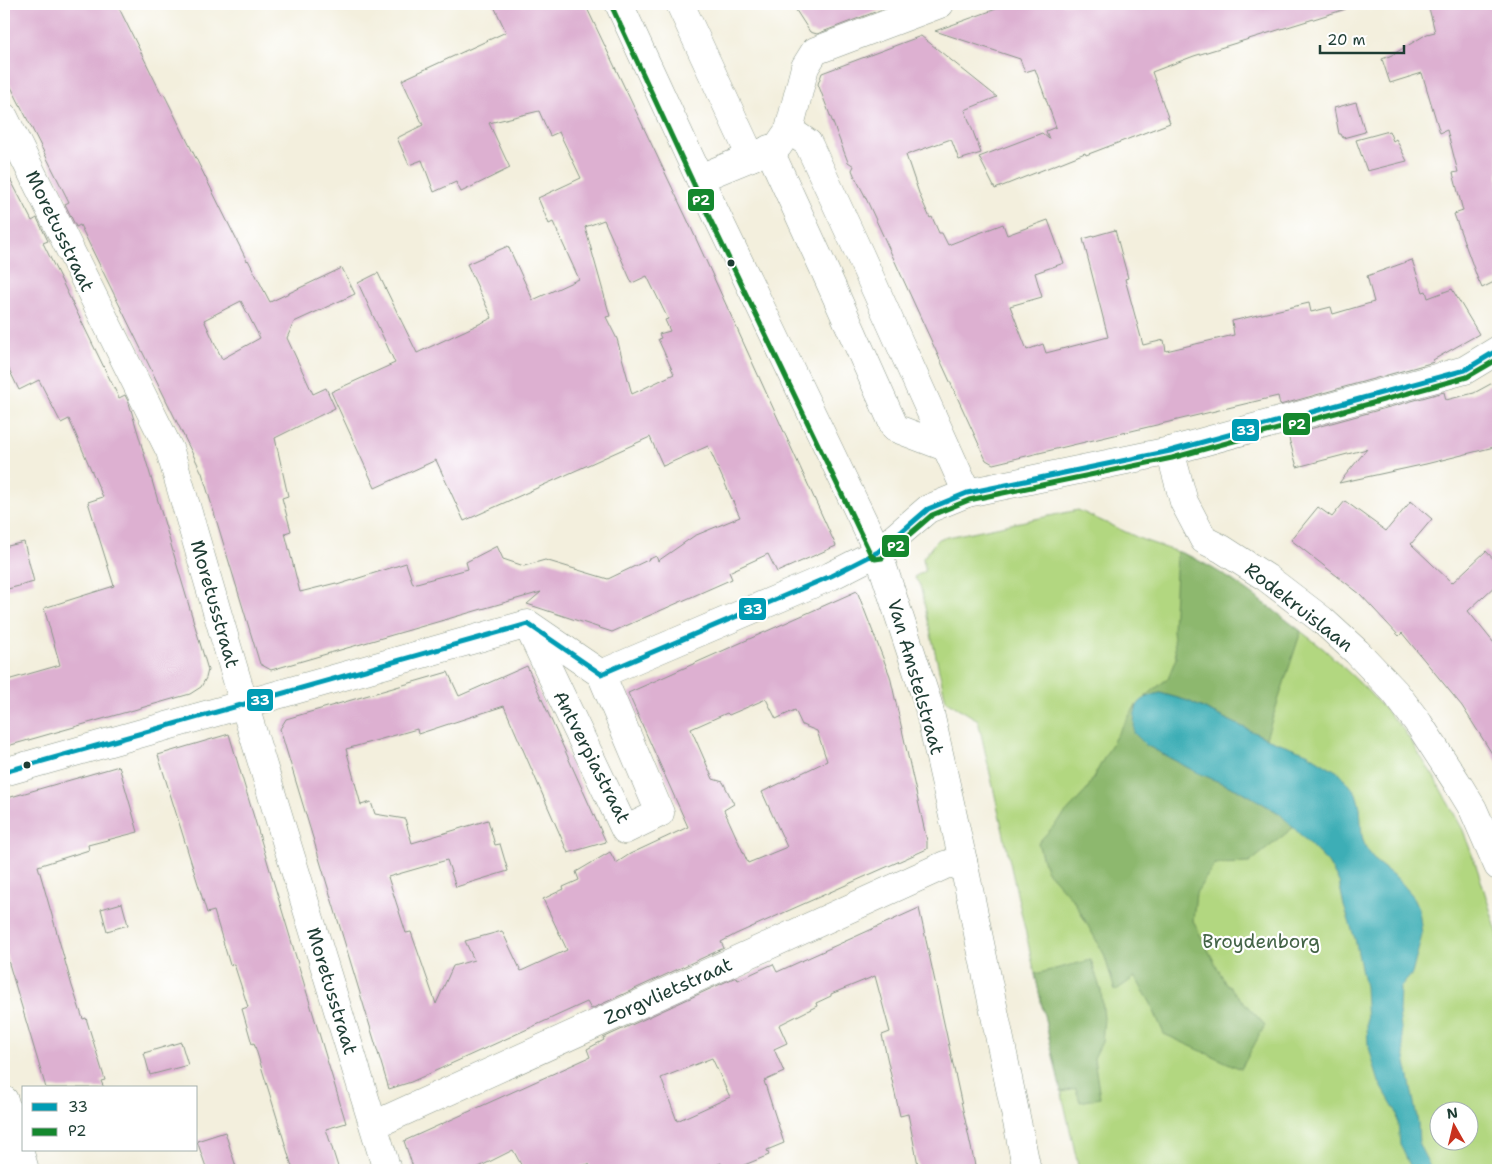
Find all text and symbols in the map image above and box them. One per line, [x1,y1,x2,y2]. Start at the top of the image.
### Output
scale bar [1320,22,1403,54]
text: 20 m [1327,30,1366,50]
street label: Moretusstraat [20,166,100,296]
line badge: P2 [687,188,715,212]
text: P2 [692,191,710,209]
unlabelled marker [726,258,736,268]
line badge: P2 [1282,412,1311,436]
text: P2 [1288,415,1306,433]
line badge: 33 [1231,418,1260,442]
text: 33 [1236,421,1256,439]
line badge: P2 [881,534,910,558]
street label: Moretusstraat [185,537,245,671]
text: P2 [887,537,905,555]
street label: Rodekruislaan [1240,557,1358,657]
street label: Van Amstelstraat [882,596,950,758]
line badge: 33 [738,597,767,621]
text: 33 [743,600,763,618]
street label: Antverpiastraat [548,686,636,828]
line badge: 33 [246,688,274,712]
text: 33 [250,691,270,709]
unlabelled marker [22,760,32,770]
street label: Moretusstraat [301,924,363,1058]
park label: Broydenborg [1202,929,1320,954]
street label: Zorgvlietstraat [600,952,736,1030]
legend [22,1086,198,1152]
text: 33 [68,1097,88,1117]
north arrow [1430,1102,1480,1152]
text: N [1445,1103,1459,1123]
text: P2 [68,1121,86,1141]

